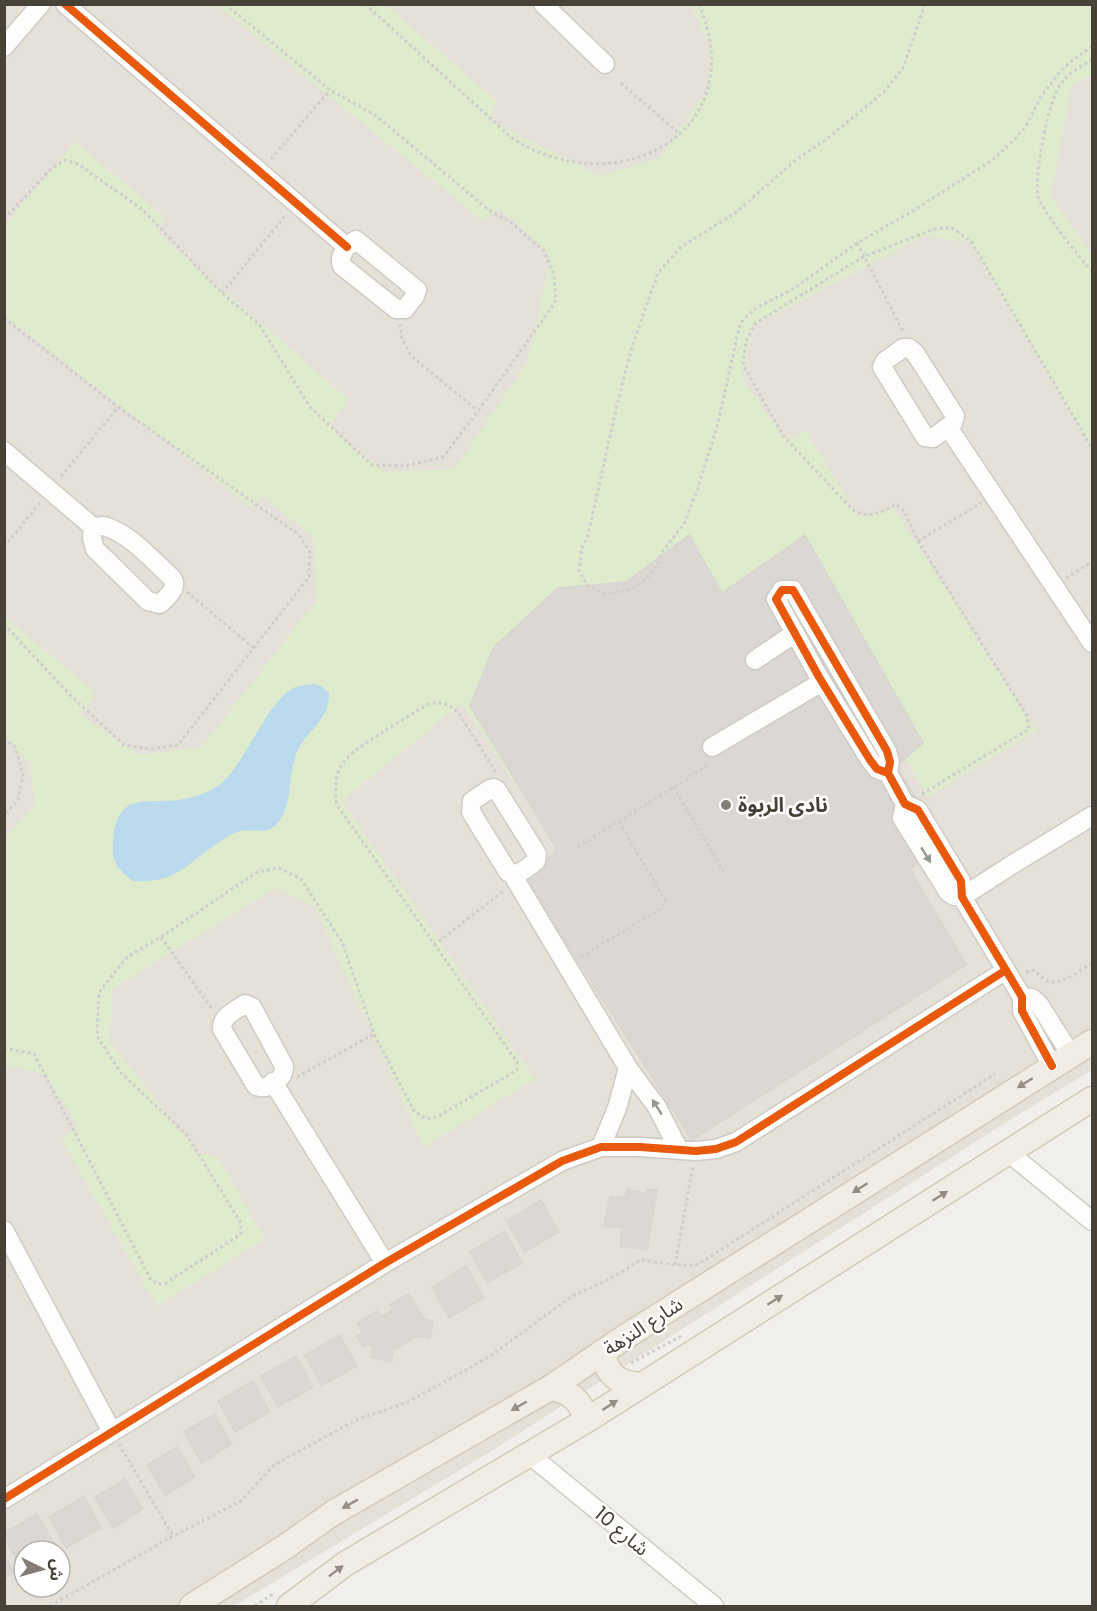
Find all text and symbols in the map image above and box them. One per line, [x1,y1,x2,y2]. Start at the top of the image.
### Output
place label: نادى الربوة [738,791,828,819]
marker: نادى الربوة [719,798,733,812]
one-way arrow [920,847,931,863]
one-way arrow [1016,1078,1033,1089]
one-way arrow [651,1098,662,1115]
one-way arrow [852,1182,868,1193]
one-way arrow [932,1191,948,1202]
street label: شارع النزهة [598,1290,689,1363]
one-way arrow [767,1295,783,1306]
one-way arrow [602,1400,618,1411]
one-way arrow [511,1401,527,1412]
one-way arrow [342,1498,358,1509]
street label: شارع 10 [588,1500,655,1563]
north arrow [12,1539,72,1599]
text: ش [44,1558,69,1582]
one-way arrow [328,1566,343,1578]

